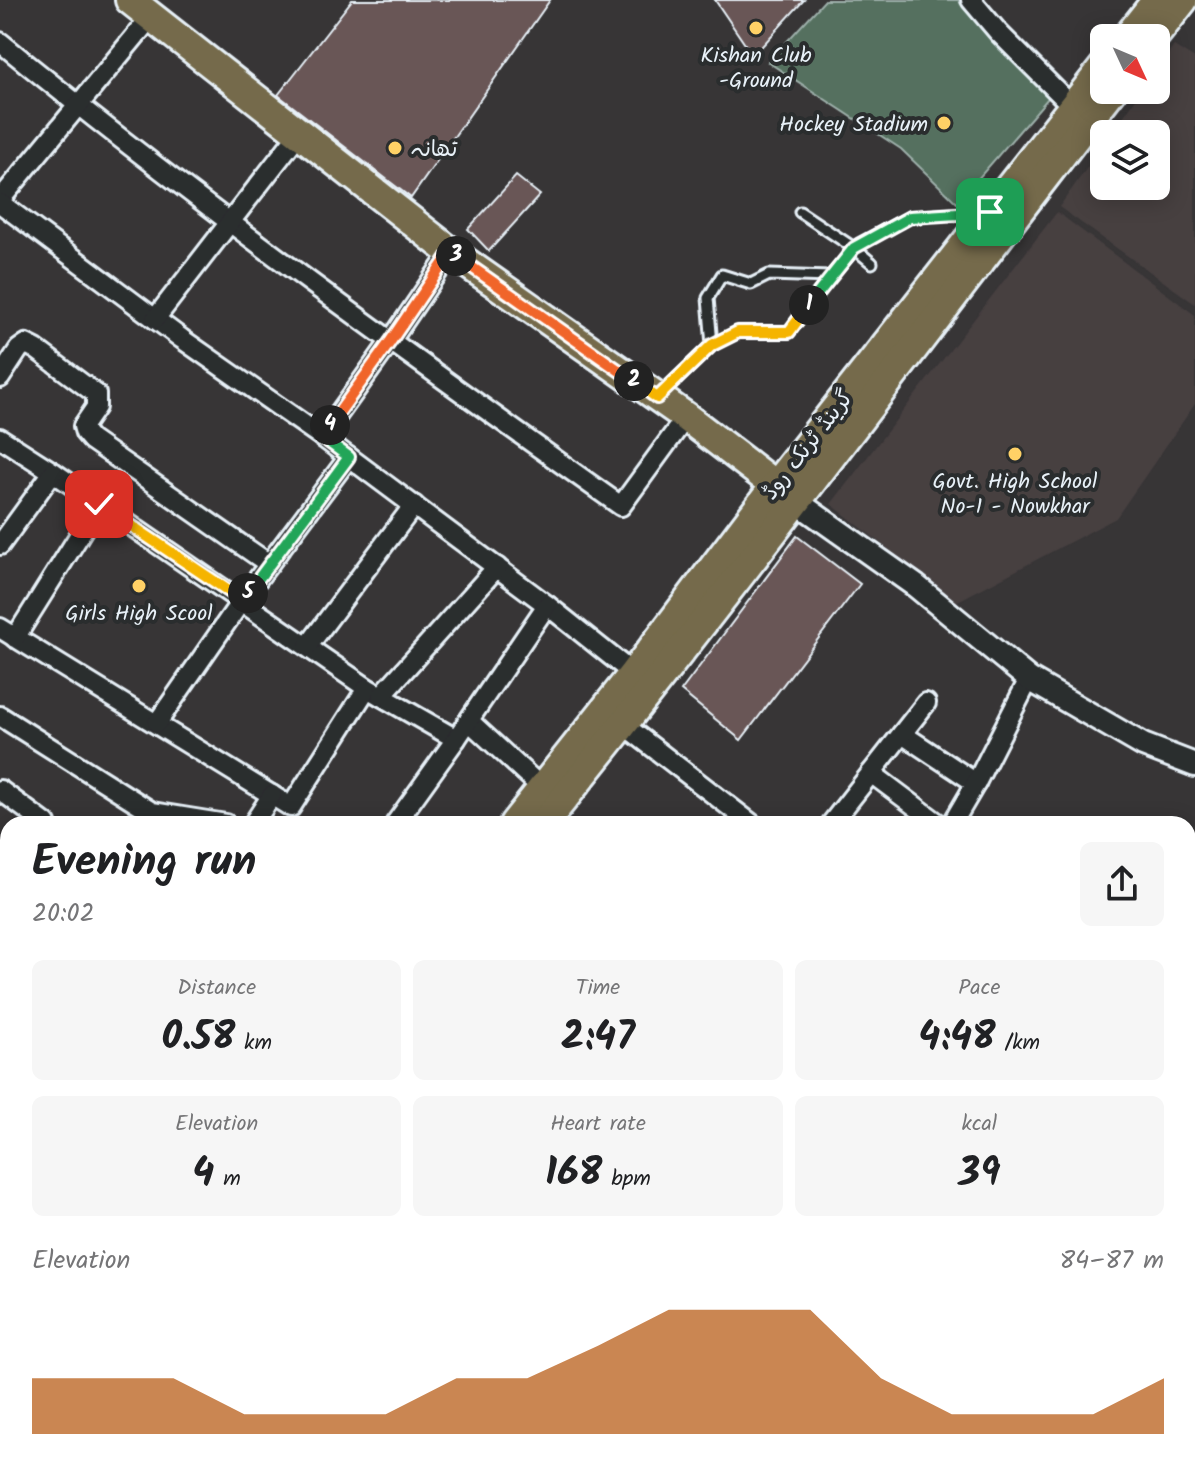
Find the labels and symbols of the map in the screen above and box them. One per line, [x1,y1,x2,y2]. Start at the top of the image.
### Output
marker: Kishan Club -Ground [747,19,765,37]
north arrow [1090,24,1170,104]
place label: Kishan Club -Ground [701,39,812,99]
place label: Hockey Stadium [779,108,928,143]
marker: Hockey Stadium [935,114,953,132]
place label: تھانہ [411,133,458,168]
marker: تھانہ [386,139,404,157]
pin [956,178,1024,246]
pin: 3 [436,236,476,276]
pin: 1 [789,285,829,325]
pin: 2 [614,361,654,401]
street label: گرینڈ ٹرنک روڈ [754,383,863,508]
pin: 4 [310,405,350,445]
marker: Govt. High School No-1 - Nowkhar [1006,445,1024,463]
place label: Govt. High School No-1 - Nowkhar [933,465,1098,525]
pin [65,470,133,538]
pin: 5 [228,573,268,613]
marker: Girls High Scool [130,577,148,595]
place label: Girls High Scool [65,597,213,632]

